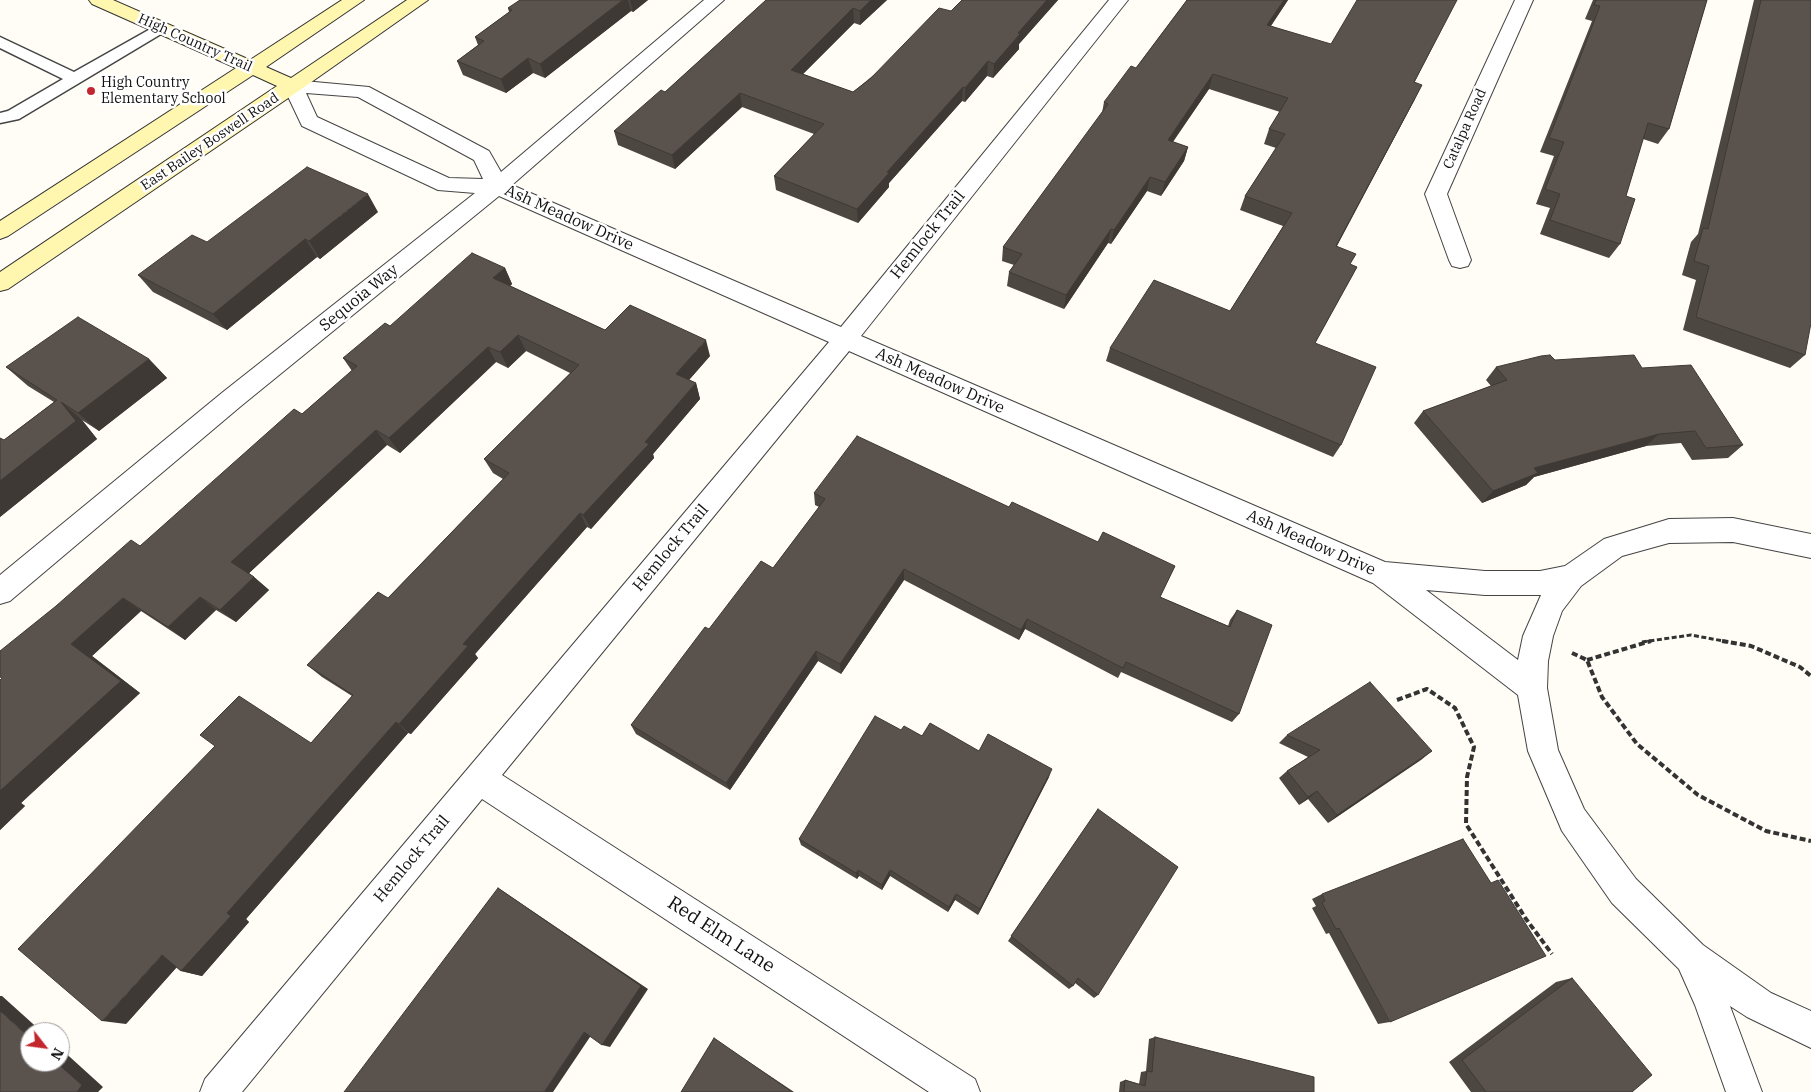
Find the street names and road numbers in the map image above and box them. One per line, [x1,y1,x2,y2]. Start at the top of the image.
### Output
street label: High Country Trail [135,10,255,76]
street label: Catalpa Road [1440,86,1490,172]
street label: East Bailey Boswell Road [138,90,282,194]
street label: Ash Meadow Drive [502,181,636,255]
street label: Hemlock Trail [887,187,969,283]
street label: Sequoia Way [316,260,402,336]
street label: Ash Meadow Drive [873,344,1007,418]
street label: Hemlock Trail [629,501,713,595]
street label: Ash Meadow Drive [1244,506,1378,580]
street label: Hemlock Trail [370,812,454,906]
street label: Red Elm Lane [663,892,779,978]

